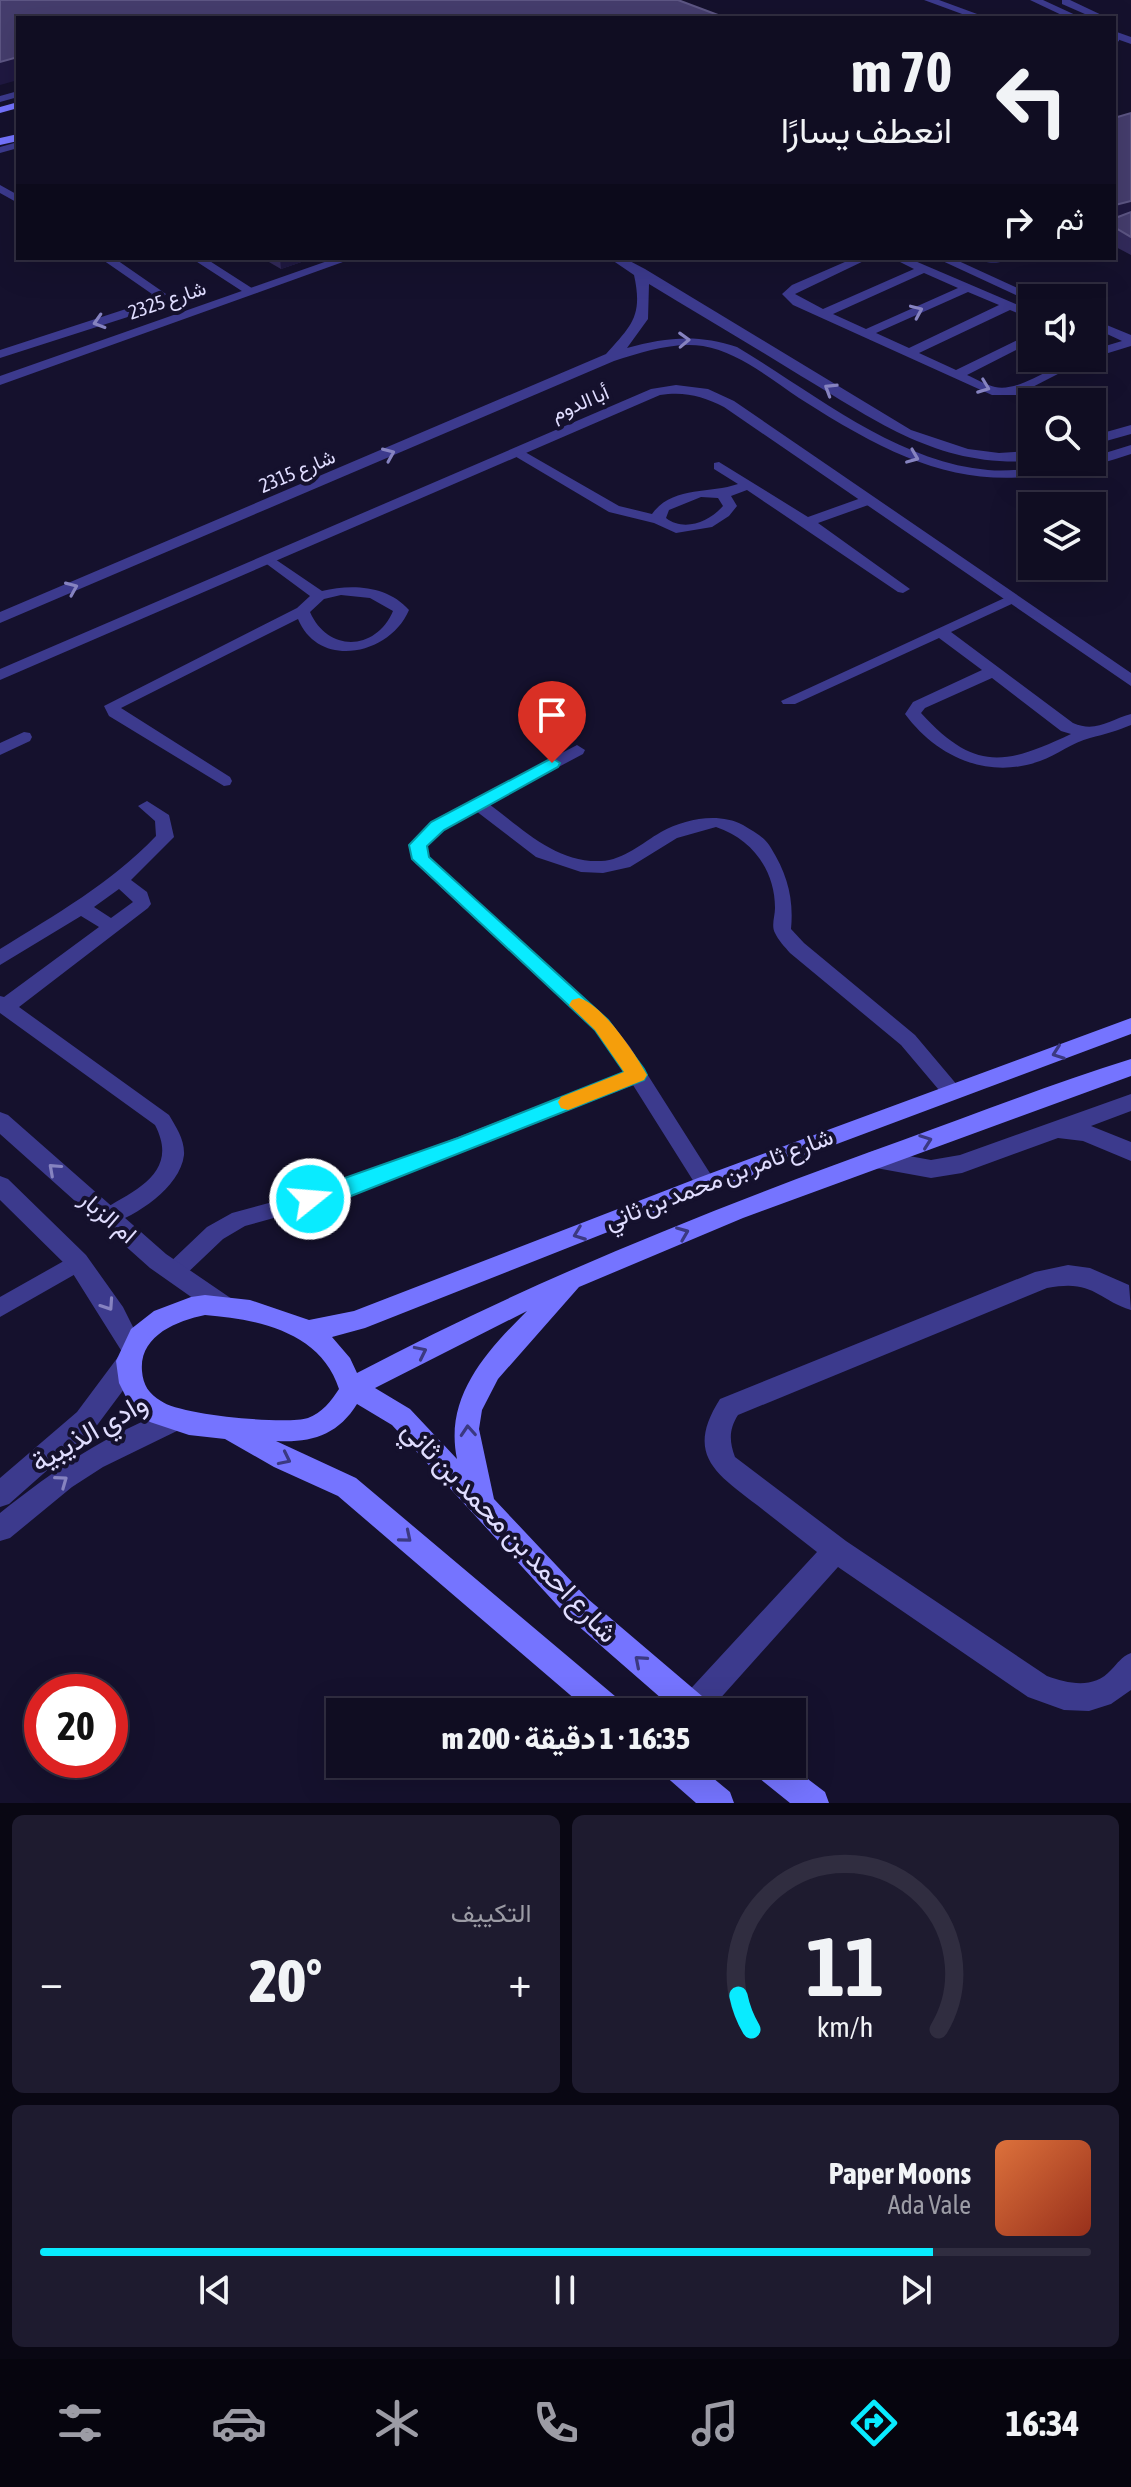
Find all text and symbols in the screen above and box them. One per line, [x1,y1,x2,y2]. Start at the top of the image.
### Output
text: 70 m [851,40,952,104]
icon: left [980,48,1084,152]
text: انعطف يسارًا [781,109,952,151]
icon: right [996,200,1040,244]
text: ثم [1056,202,1084,236]
street label: شارع 2325 [125,276,210,326]
map controls [1018,284,1106,580]
button: sound [1018,284,1106,372]
one-way arrow [909,304,923,320]
one-way arrow [93,313,106,329]
one-way arrow [678,332,691,349]
one-way arrow [976,377,990,394]
street label: أبا الدوم [548,380,613,427]
one-way arrow [824,383,839,398]
button: search [1018,388,1106,476]
street label: شارع 2315 [255,444,340,500]
one-way arrow [905,447,919,464]
one-way arrow [381,448,395,464]
button: layers [1018,492,1106,580]
one-way arrow [64,581,78,597]
pin [518,681,586,763]
icon: arrive [530,693,574,737]
one-way arrow [1051,1043,1065,1059]
street label: شارع ثامر بن محمد بن ثاني [601,1123,839,1240]
one-way arrow [918,1135,932,1151]
position arrow [268,1157,352,1241]
one-way arrow [48,1164,63,1179]
street label: ام الزبار [72,1184,142,1251]
one-way arrow [573,1224,587,1241]
one-way arrow [675,1226,689,1242]
one-way arrow [98,1296,113,1311]
one-way arrow [412,1346,427,1362]
street label: وادي الذيبية [25,1386,156,1484]
street label: شارع احمد بن محمد بن ثاني [391,1413,624,1654]
one-way arrow [460,1424,477,1437]
one-way arrow [277,1449,292,1465]
one-way arrow [53,1476,67,1491]
one-way arrow [397,1527,412,1542]
one-way arrow [634,1656,649,1671]
speed limit sign: 20 [24,1674,128,1778]
text: 16:35 · 1 دقيقة · 200 m [442,1721,690,1755]
text: التكييف [451,1898,532,1928]
text: 11 [806,1918,884,2014]
text: 20° [249,1946,322,2015]
text: − [40,1956,63,2006]
text: + [509,1956,532,2006]
text: km/h [817,2010,874,2043]
text: Paper Moons [829,2156,971,2190]
text: Ada Vale [888,2190,971,2220]
icon: previous [193,2268,237,2312]
icon: pause [543,2268,587,2312]
icon: next [894,2268,938,2312]
icon: filters [52,2395,108,2451]
icon: car [211,2395,267,2451]
icon: climate [369,2395,425,2451]
icon: phone [528,2395,584,2451]
icon: music [687,2395,743,2451]
icon: directions [846,2395,902,2451]
text: 16:34 [1005,2402,1080,2444]

